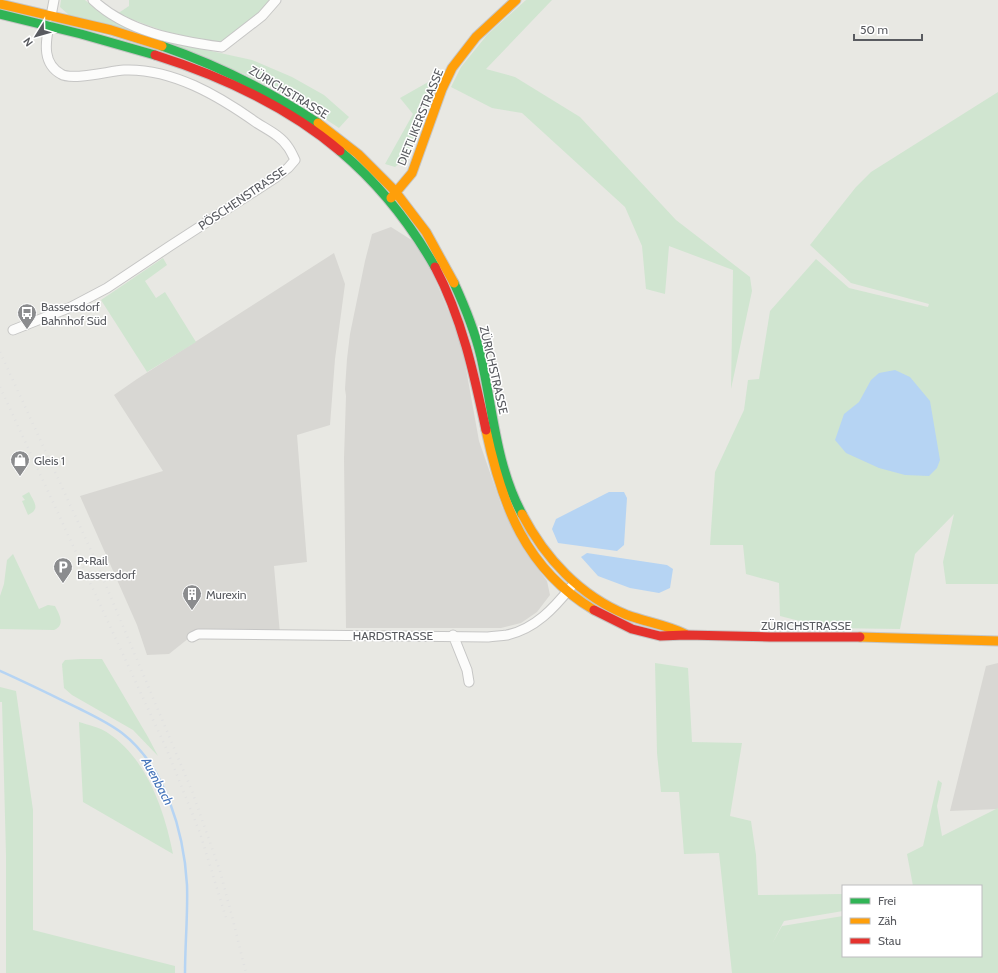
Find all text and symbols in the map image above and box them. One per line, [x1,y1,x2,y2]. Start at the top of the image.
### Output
north arrow [16,16,56,56]
scale bar [854,16,922,42]
text: 50 m [860,22,888,37]
text: N [20,35,36,49]
street label: ZÜRICHSTRASSE [247,62,332,122]
street label: DIETLIKERSTRASSE [394,66,446,168]
street label: PÖSCHENSTRASSE [195,163,289,233]
place label: Bassersdorf Bahnhof Süd [41,299,107,328]
bus stop icon: Bassersdorf Bahnhof Süd [16,302,38,330]
street label: ZÜRICHSTRASSE [477,324,512,416]
shop icon: Gleis 1 [9,449,31,477]
place label: Gleis 1 [34,453,65,468]
place label: P+Rail Bassersdorf [77,553,136,582]
parking icon: P+Rail Bassersdorf [52,556,74,584]
building icon: Murexin [181,583,203,611]
place label: Murexin [206,587,247,602]
street label: ZÜRICHSTRASSE [761,618,851,633]
street label: HARDSTRASSE [353,628,434,643]
water label: Auenbach [138,753,177,808]
legend [842,885,982,957]
text: Frei [878,893,896,908]
text: Zäh [878,913,897,928]
text: Stau [878,933,901,948]

